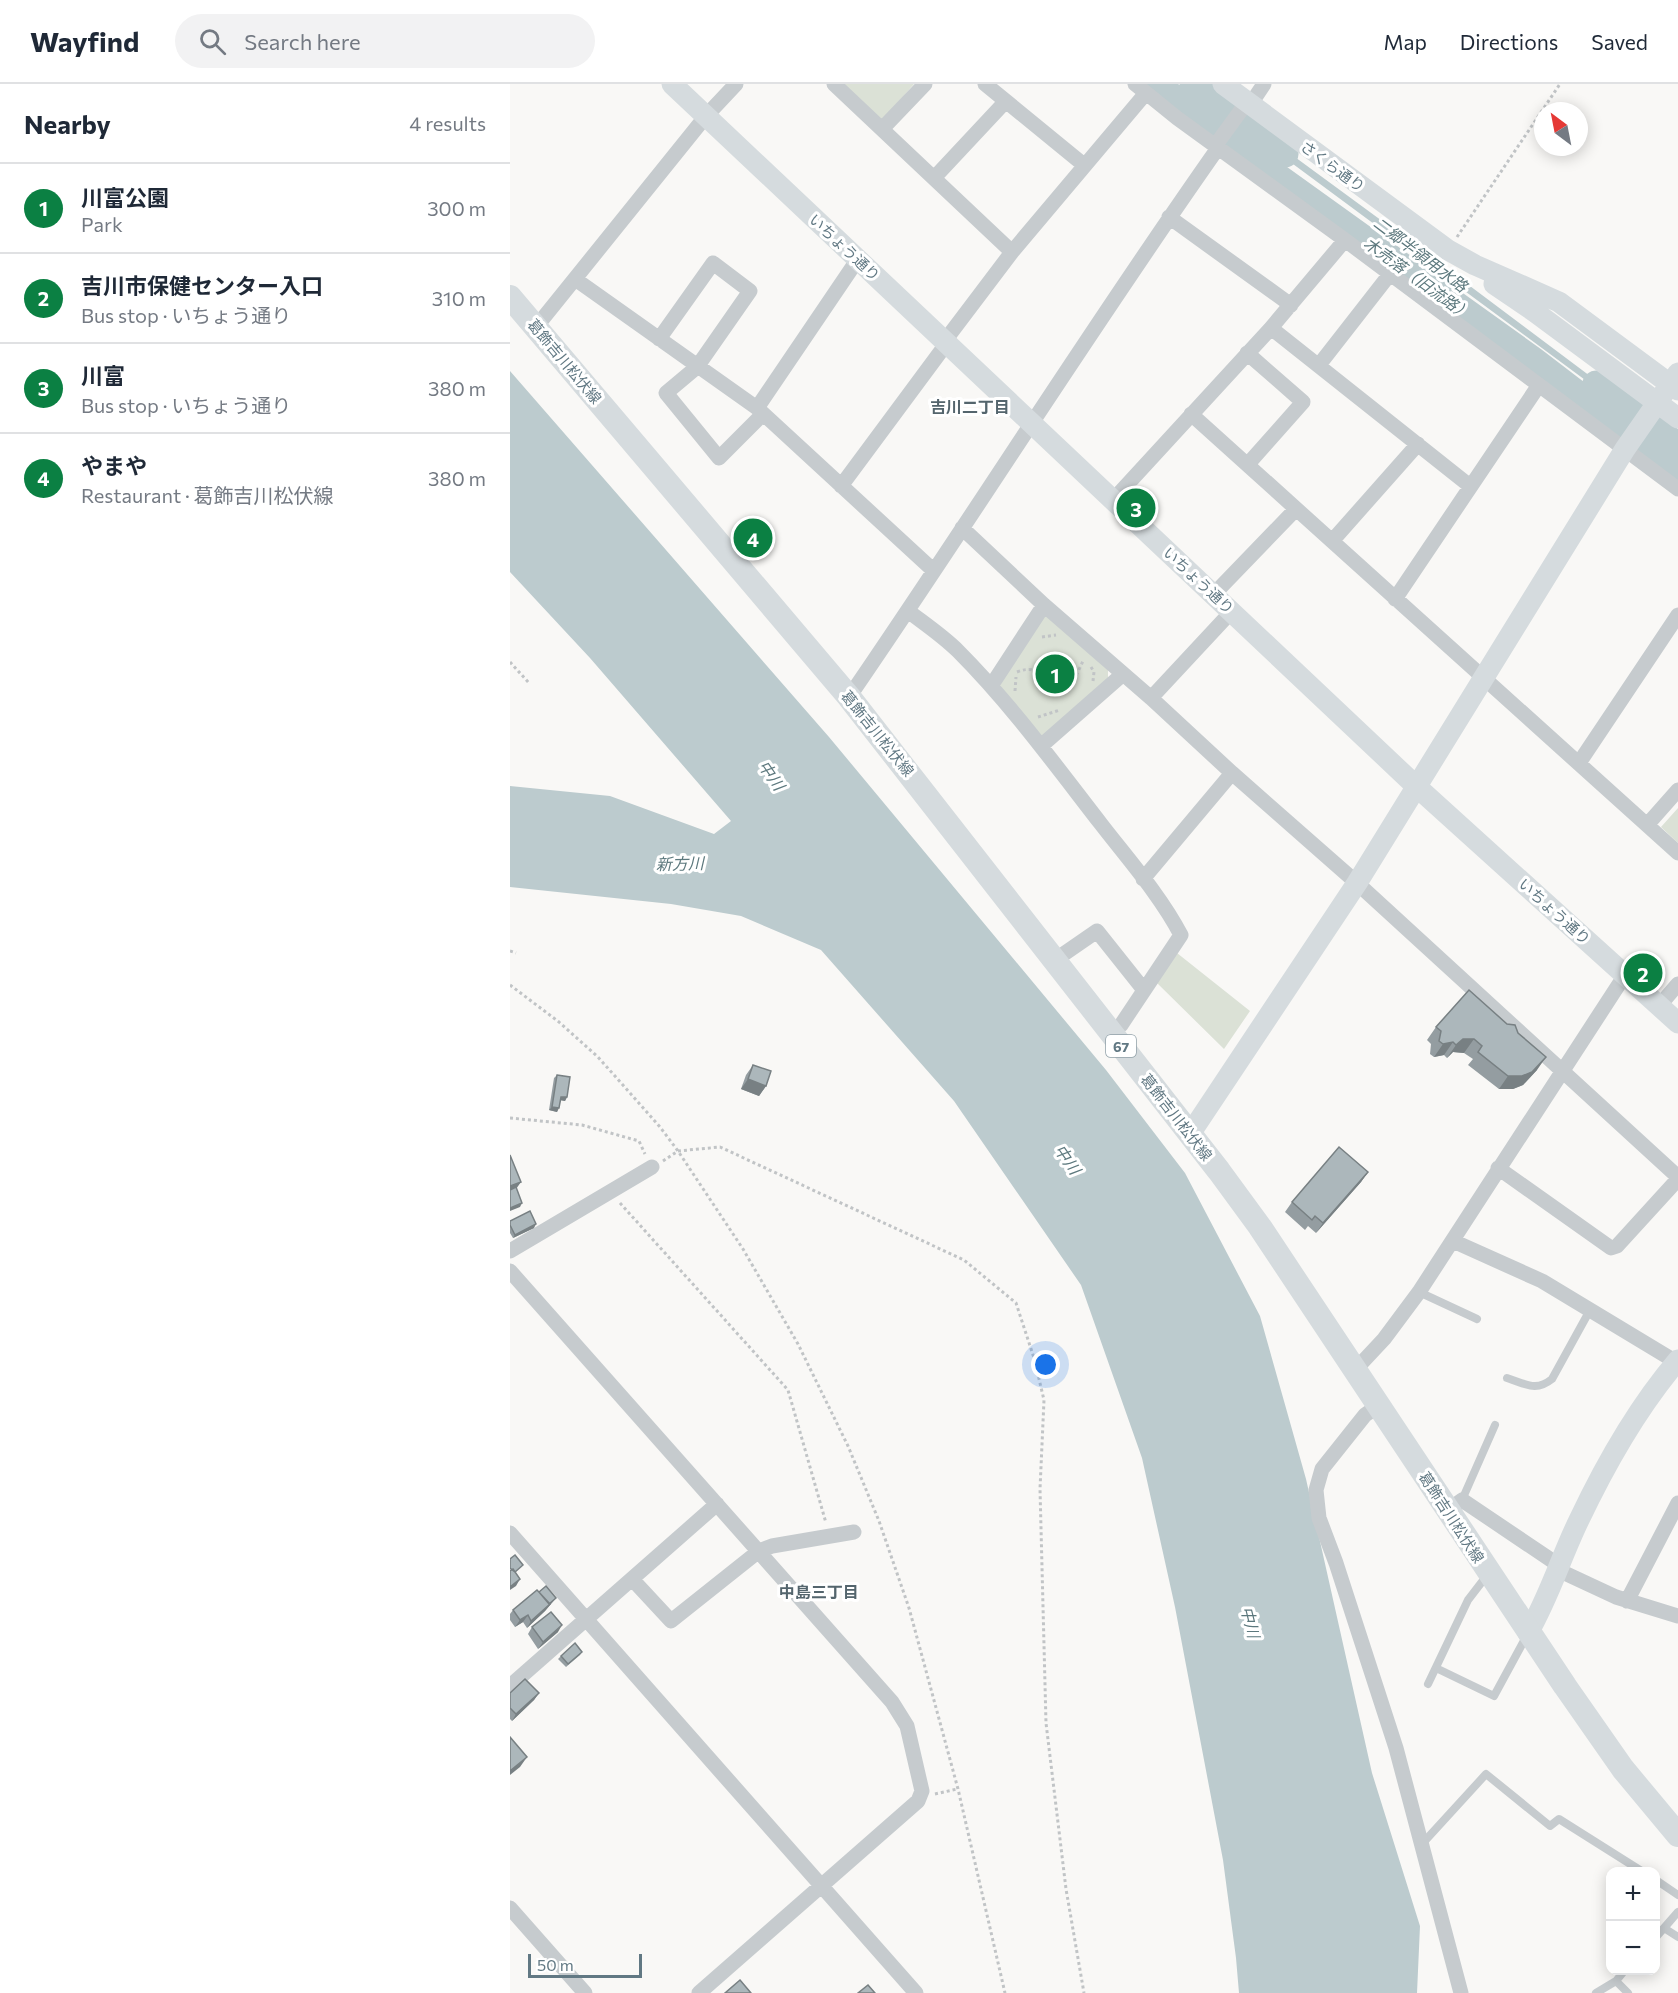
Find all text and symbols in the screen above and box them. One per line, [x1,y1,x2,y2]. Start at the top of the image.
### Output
search box [175,14,595,68]
text: Wayfind [30,24,139,58]
icon: search [196,25,229,58]
text: Search here [244,28,361,55]
text: Map [1384,29,1427,54]
text: Directions [1460,29,1558,54]
text: Saved [1591,29,1648,54]
north arrow [1534,102,1588,156]
text: Nearby [24,108,111,139]
text: 4 results [409,111,486,135]
street label: さくら通り [1297,137,1369,195]
text: 川富公園 [81,184,169,211]
text: 1 [39,196,48,220]
text: 300 m [427,196,486,220]
street label: いちょう通り [806,210,884,284]
text: Park [81,212,123,236]
water label: 二郷半領用水路 [1371,213,1473,296]
water label: 木売落（旧流路） [1361,233,1475,323]
text: 吉川市保健センター入口 [81,272,323,299]
text: 2 [38,286,49,310]
text: 310 m [432,286,486,310]
text: Bus stop · いちょう通り [81,303,291,327]
street label: 葛飾吉川松伏線 [524,315,606,407]
text: 川富 [81,362,125,389]
text: 3 [38,376,49,400]
text: 380 m [428,376,486,400]
text: Bus stop · いちょう通り [81,393,291,417]
district label: 吉川二丁目 [930,397,1010,416]
text: やまや [81,452,147,479]
text: 4 [37,466,50,490]
text: 380 m [428,466,486,490]
text: Restaurant · 葛飾吉川松伏線 [81,483,333,507]
pin: 3 [1116,486,1156,530]
pin: 4 [734,516,772,560]
street label: いちょう通り [1160,543,1238,617]
pin: 1 [1036,652,1074,696]
street label: 葛飾吉川松伏線 [838,687,918,779]
water label: 中川 [755,756,790,795]
water label: 新方川 [656,853,706,873]
street label: いちょう通り [1516,874,1594,948]
pin: 2 [1624,950,1662,996]
road number: 67 [1106,1035,1136,1057]
street label: 葛飾吉川松伏線 [1138,1070,1216,1164]
water label: 中川 [1051,1140,1086,1179]
your location [1031,1350,1060,1379]
street label: 葛飾吉川松伏線 [1416,1468,1488,1566]
district label: 中島三丁目 [779,1582,859,1601]
water label: 中川 [1238,1604,1265,1642]
map controls [1606,1867,1660,1975]
button: + [1606,1867,1660,1921]
button: − [1606,1921,1660,1975]
scale bar [528,1951,642,1978]
text: 50 m [537,1955,574,1974]

